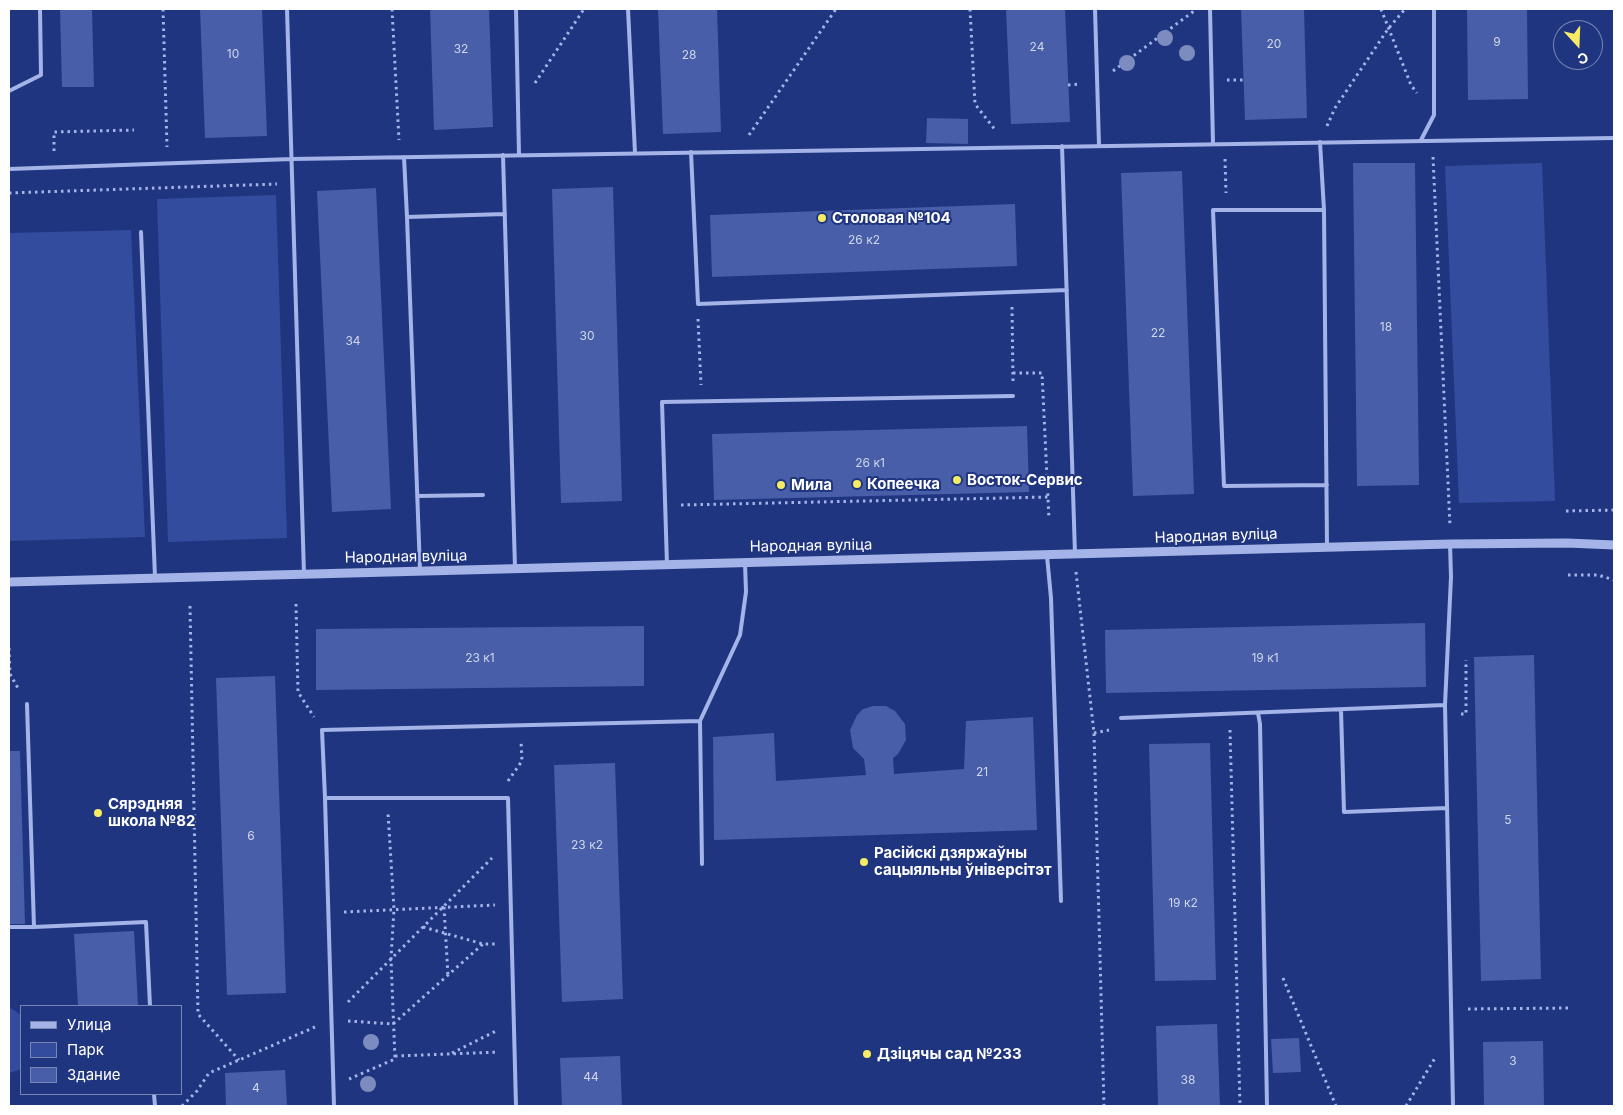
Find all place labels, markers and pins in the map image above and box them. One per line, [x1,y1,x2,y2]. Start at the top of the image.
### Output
place label: Столовая №104 [832,209,951,227]
marker: Столовая №104 [816,212,828,224]
place label: Восток-Сервис [967,471,1083,489]
marker: Восток-Сервис [951,474,963,486]
place label: Копеечка [867,475,940,493]
place label: Мила [791,476,832,494]
marker: Копеечка [851,478,863,490]
marker: Мила [775,479,787,491]
place label: Сярэдняя школа №82 [108,795,196,830]
marker: Сярэдняя школа №82 [92,807,104,819]
place label: Расійскі дзяржаўны сацыяльны ўніверсітэт [874,844,1052,879]
marker: Расійскі дзяржаўны сацыяльны ўніверсітэт [858,856,870,868]
place label: Дзіцячы сад №233 [877,1045,1022,1063]
marker: Дзіцячы сад №233 [861,1048,873,1060]

